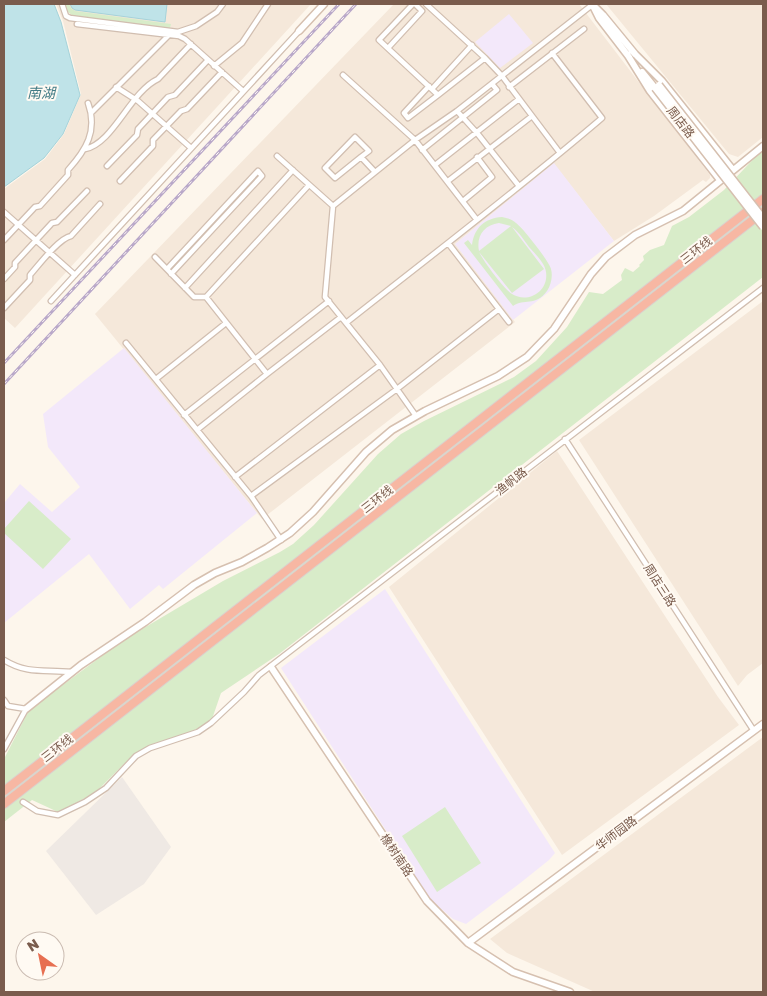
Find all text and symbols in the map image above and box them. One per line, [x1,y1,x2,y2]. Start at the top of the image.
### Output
water label: 南湖 [27,84,57,101]
street label: 周店路 [664,103,698,141]
street label: 三环线 [677,233,715,267]
street label: 渔帆路 [492,464,530,498]
street label: 三环线 [358,482,396,516]
street label: 周店三路 [641,561,679,609]
street label: 三环线 [38,731,76,765]
street label: 华师园路 [592,813,640,853]
street label: 橡树南路 [377,831,417,879]
north arrow [15,931,65,981]
text: N [24,935,42,955]

